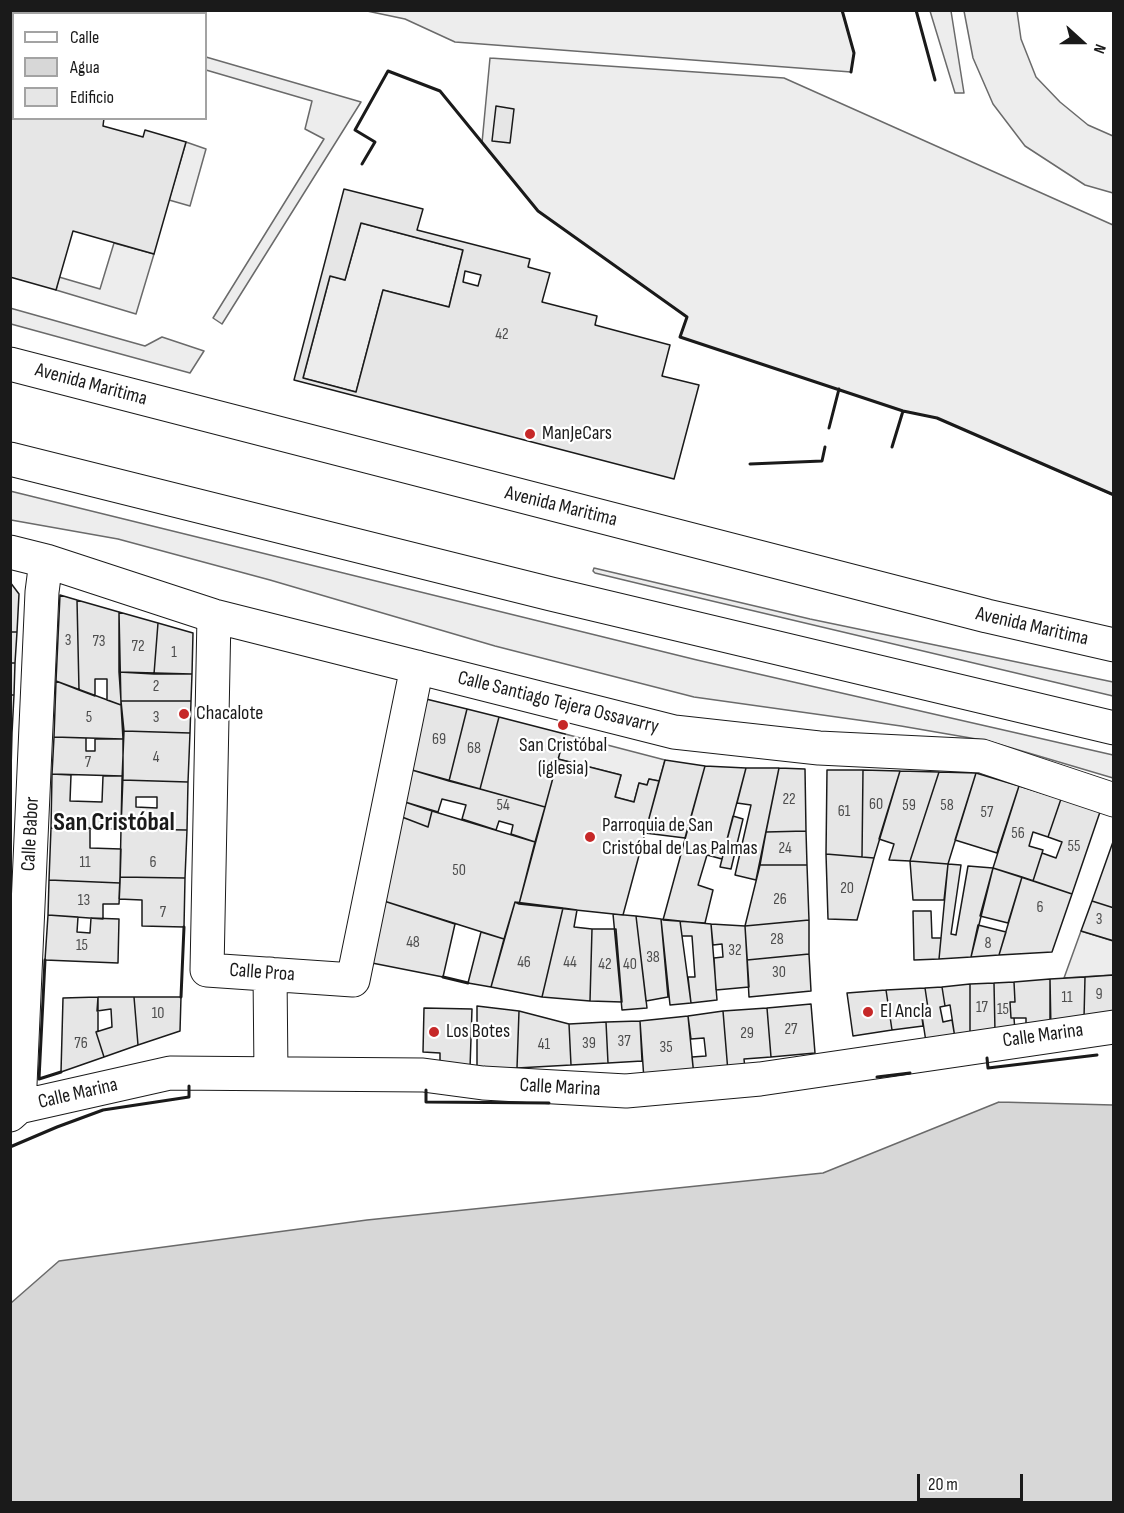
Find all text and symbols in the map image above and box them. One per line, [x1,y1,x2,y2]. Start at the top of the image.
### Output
legend [12,12,207,120]
north arrow [1052,12,1112,72]
text: Calle [70,27,99,48]
text: N [1089,41,1110,56]
text: Agua [70,57,100,78]
text: Edificio [70,87,114,108]
house number: 42 [495,325,509,345]
street label: Avenida Maritima [32,359,150,411]
place label: ManJeCars [542,422,612,446]
marker: ManJeCars [523,427,537,441]
street label: Avenida Maritima [502,481,620,533]
street label: Avenida Maritima [973,602,1091,652]
house number: 3 [65,631,71,651]
house number: 73 [92,632,106,652]
house number: 72 [132,637,144,657]
house number: 1 [171,643,177,663]
street label: Calle Santiago Tejera Ossavarry [455,666,661,740]
house number: 2 [153,677,159,697]
place label: Chacalote [196,702,263,726]
marker: Chacalote [177,707,191,721]
house number: 5 [86,708,92,728]
house number: 3 [153,708,159,728]
marker: San Cristóbal (iglesia) [556,718,570,732]
house number: 69 [432,730,446,750]
place label: San Cristóbal (iglesia) [519,734,607,781]
house number: 68 [467,739,481,759]
house number: 4 [153,748,159,768]
house number: 7 [85,753,91,773]
house number: 22 [782,790,796,810]
house number: 60 [869,795,883,815]
street label: Calle Babor [17,796,45,872]
house number: 54 [496,796,510,816]
house number: 59 [902,796,916,816]
house number: 58 [940,796,954,816]
house number: 61 [838,802,850,822]
house number: 57 [981,803,993,823]
district label: San Cristóbal [53,807,175,839]
place label: Parroquia de San Cristóbal de Las Palmas [602,814,758,861]
house number: 56 [1011,824,1025,844]
marker: Parroquia de San Cristóbal de Las Palmas [583,830,597,844]
house number: 55 [1068,837,1080,857]
house number: 24 [778,839,792,859]
house number: 11 [79,853,91,873]
house number: 6 [149,853,157,873]
house number: 50 [452,861,466,881]
house number: 20 [840,879,854,899]
house number: 26 [773,890,787,910]
house number: 13 [78,891,90,911]
house number: 6 [1036,898,1044,918]
house number: 7 [160,903,166,923]
house number: 3 [1096,910,1102,930]
house number: 28 [770,930,784,950]
house number: 48 [406,933,420,953]
house number: 8 [984,934,992,954]
house number: 15 [76,936,88,956]
house number: 32 [728,941,742,961]
house number: 38 [646,948,660,968]
house number: 46 [517,953,531,973]
house number: 44 [563,953,577,973]
house number: 42 [598,955,612,975]
house number: 40 [623,955,637,975]
street label: Calle Proa [228,959,296,987]
house number: 30 [772,963,786,983]
house number: 9 [1095,985,1103,1005]
house number: 11 [1061,988,1073,1008]
house number: 17 [976,998,988,1018]
place label: El Ancla [880,1000,932,1024]
house number: 15 [997,1000,1009,1020]
house number: 10 [152,1004,164,1024]
marker: El Ancla [861,1005,875,1019]
street label: Calle Marina [1001,1018,1085,1054]
place label: Los Botes [446,1020,510,1044]
house number: 27 [784,1020,798,1040]
house number: 29 [740,1024,754,1044]
marker: Los Botes [427,1025,441,1039]
house number: 37 [617,1032,631,1052]
house number: 76 [74,1034,88,1054]
house number: 39 [582,1034,596,1054]
house number: 41 [538,1035,550,1055]
house number: 35 [659,1038,673,1058]
street label: Calle Marina [36,1073,120,1115]
street label: Calle Marina [519,1074,601,1102]
scale bar [920,1462,1026,1500]
text: 20 m [928,1474,958,1495]

